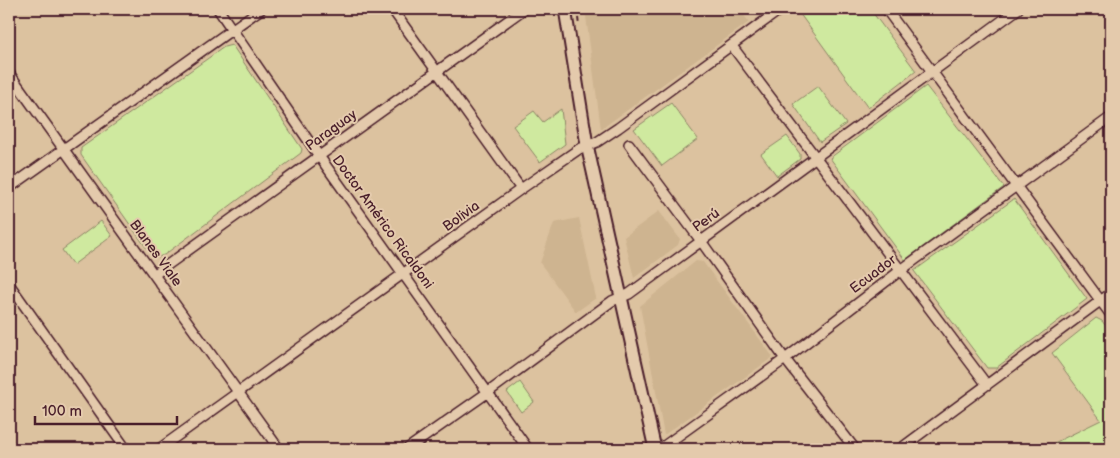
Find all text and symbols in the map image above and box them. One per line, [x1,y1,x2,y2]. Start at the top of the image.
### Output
street label: Paraguay [302,105,360,154]
street label: Doctor Américo Ricaldoni [329,152,437,292]
street label: Bolivia [439,197,483,235]
street label: Perú [689,205,723,235]
street label: Blanes Viale [126,216,186,290]
street label: Ecuador [847,251,900,297]
scale bar [35,393,178,425]
text: 100 m [42,402,82,421]

